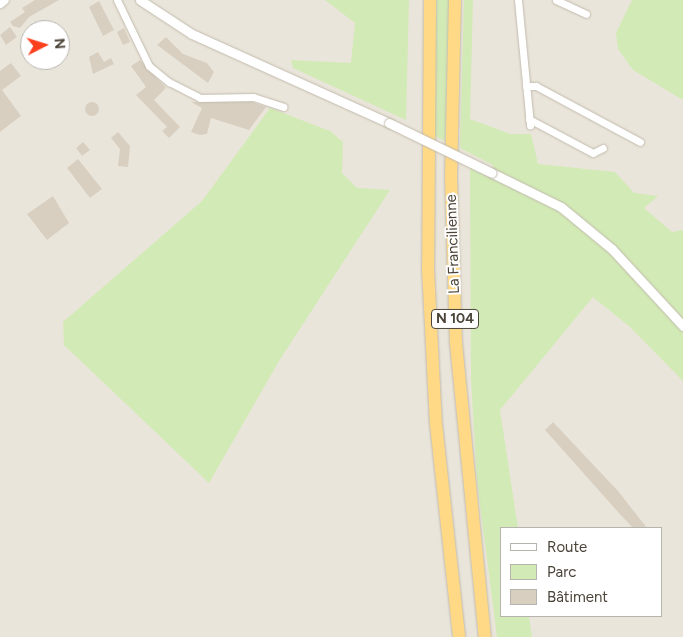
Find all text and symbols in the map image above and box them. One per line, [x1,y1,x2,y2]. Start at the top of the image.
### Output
north arrow [20,20,70,70]
text: N [51,38,68,50]
street label: La Francilienne [442,194,464,294]
road number: N 104 [430,308,480,330]
legend [500,527,663,617]
text: Route [547,538,587,556]
text: Parc [547,563,576,581]
text: Bâtiment [547,588,608,606]

